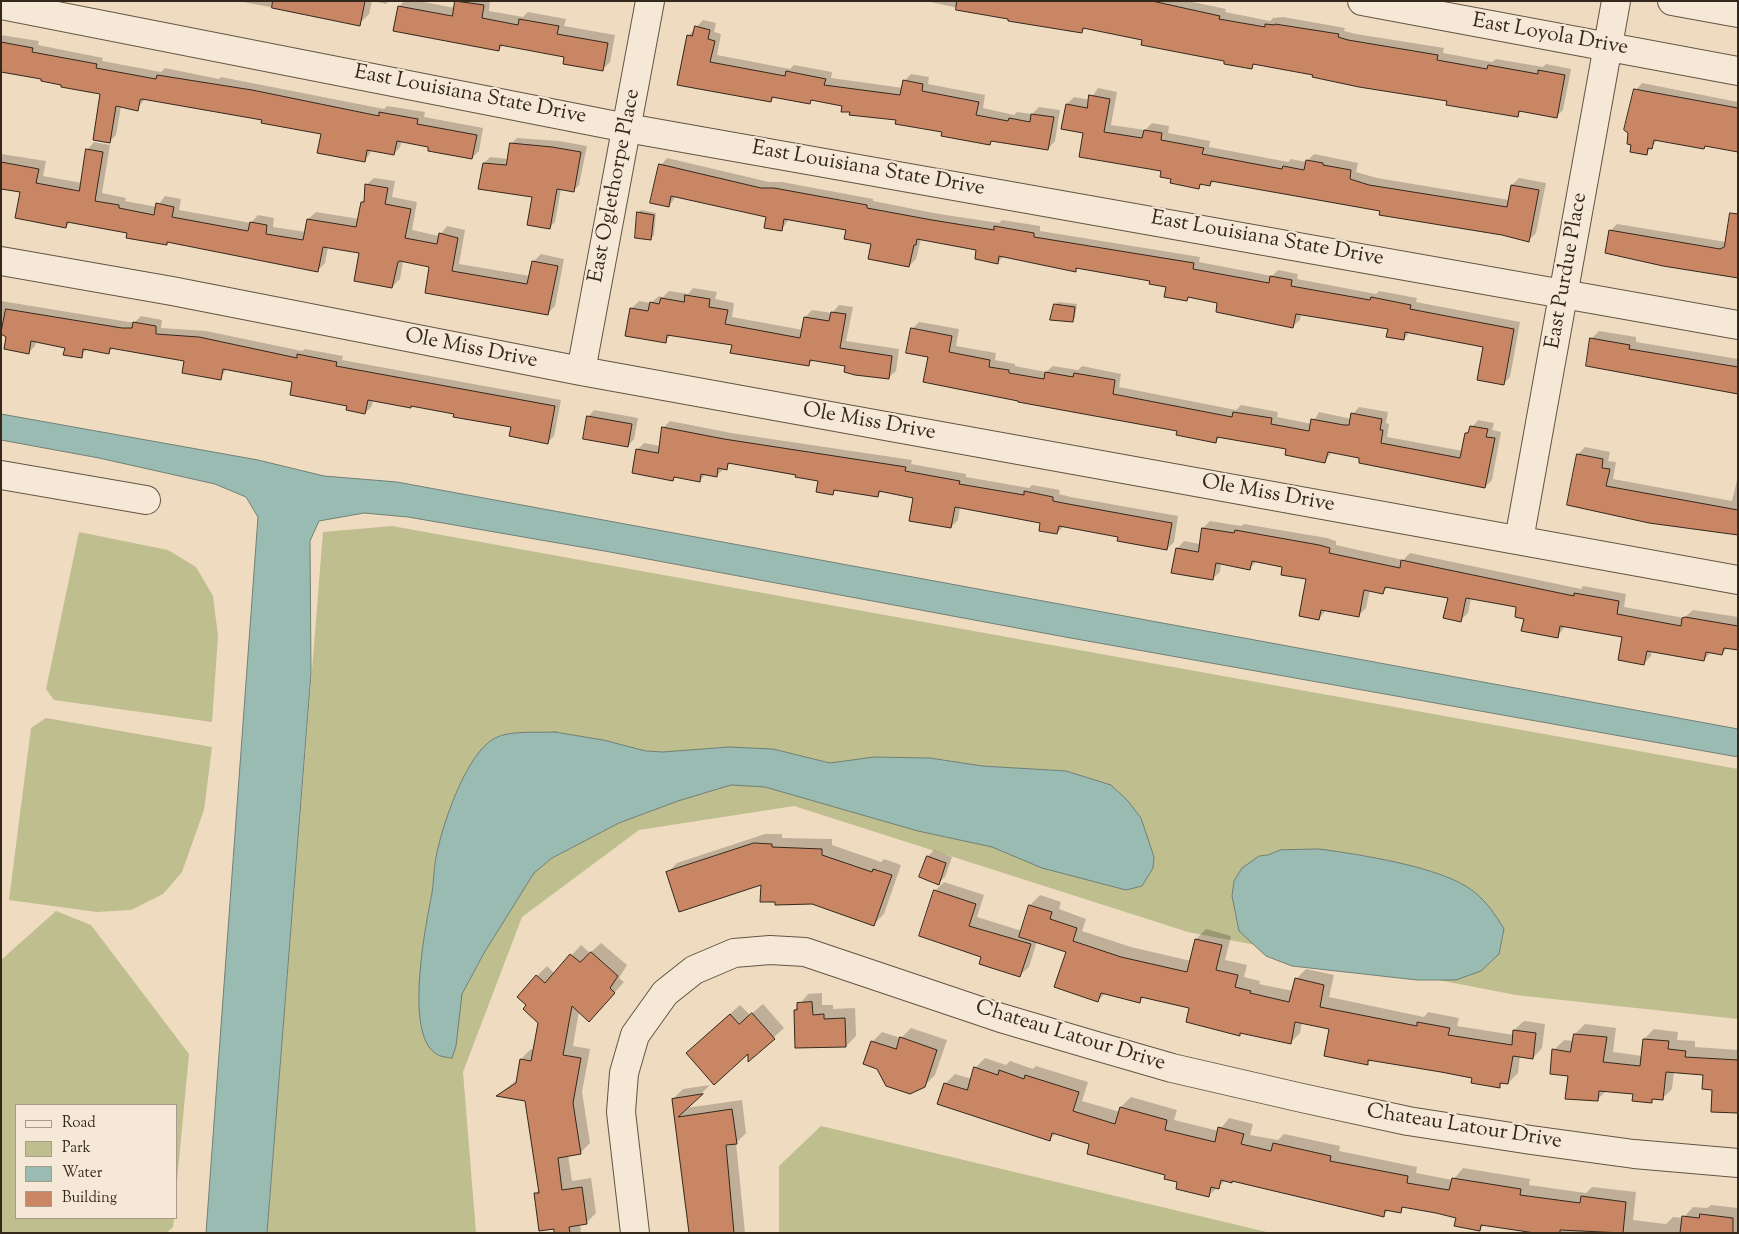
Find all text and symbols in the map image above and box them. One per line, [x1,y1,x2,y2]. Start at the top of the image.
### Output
street label: East Loyola Drive [1470,10,1630,62]
street label: East Louisiana State Drive [352,61,588,131]
street label: East Oglethorpe Place [585,87,647,285]
street label: East Louisiana State Drive [750,137,986,203]
street label: East Purdue Place [1542,191,1594,351]
street label: East Louisiana State Drive [1149,207,1385,273]
street label: Ole Miss Drive [403,325,539,375]
street label: Ole Miss Drive [801,399,937,447]
street label: Ole Miss Drive [1200,471,1336,519]
street label: Chateau Latour Drive [972,996,1168,1078]
street label: Chateau Latour Drive [1365,1100,1563,1156]
legend [15,1104,178,1219]
text: Road [62,1113,96,1134]
text: Park [62,1138,91,1159]
text: Water [62,1163,102,1184]
text: Building [62,1188,117,1209]

